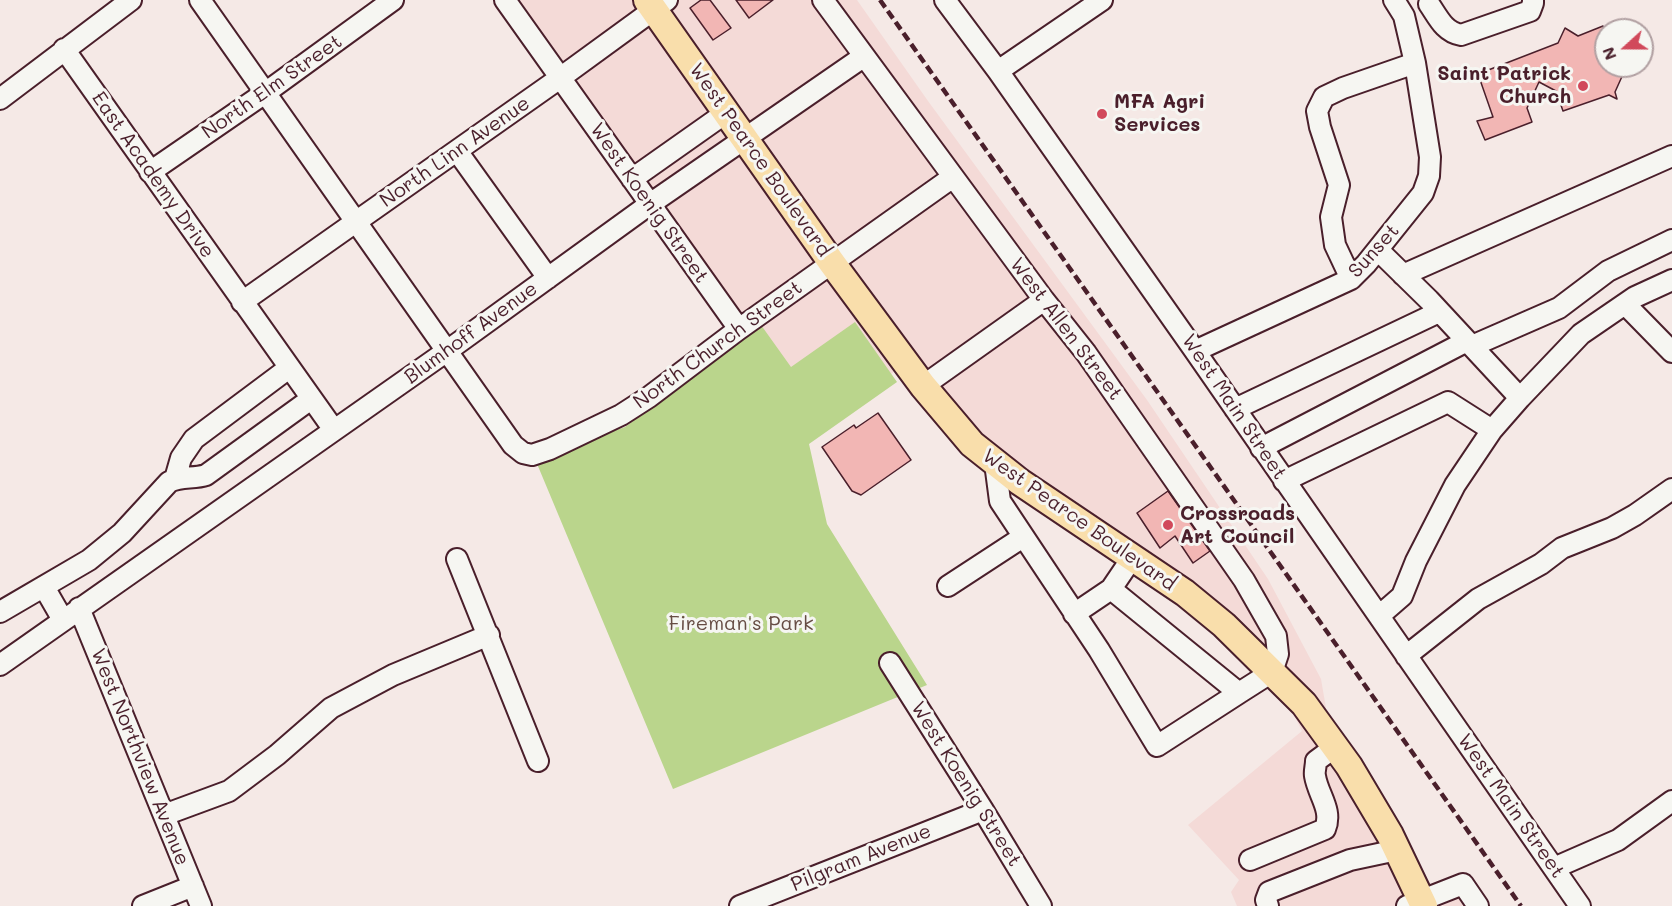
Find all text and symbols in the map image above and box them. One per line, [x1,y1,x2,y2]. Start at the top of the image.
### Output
north arrow [1594,18,1654,78]
street label: North Elm Street [197,30,347,144]
text: N [1597,44,1621,63]
street label: West Pearce Boulevard [684,59,836,261]
place label: Saint Patrick Church [1437,62,1571,109]
marker: Saint Patrick Church [1576,79,1590,93]
street label: East Academy Drive [87,87,219,263]
place label: MFA Agri Services [1114,90,1205,137]
street label: North Linn Avenue [375,91,535,213]
marker: MFA Agri Services [1095,107,1109,121]
street label: West Koenig Street [585,118,713,288]
street label: Sunset [1344,219,1404,283]
street label: West Allen Street [1005,253,1127,405]
street label: North Church Street [629,276,807,414]
street label: Blumhoff Avenue [400,277,542,389]
street label: West Main Street [1176,330,1292,484]
street label: West Pearce Boulevard [978,444,1180,596]
place label: Crossroads Art Council [1180,502,1295,549]
marker: Crossroads Art Council [1161,518,1175,532]
park label: Fireman's Park [668,612,814,636]
street label: West Northview Avenue [85,645,195,869]
street label: West Koenig Street [905,697,1027,871]
street label: West Main Street [1452,729,1570,883]
street label: Pilgram Avenue [787,819,935,897]

